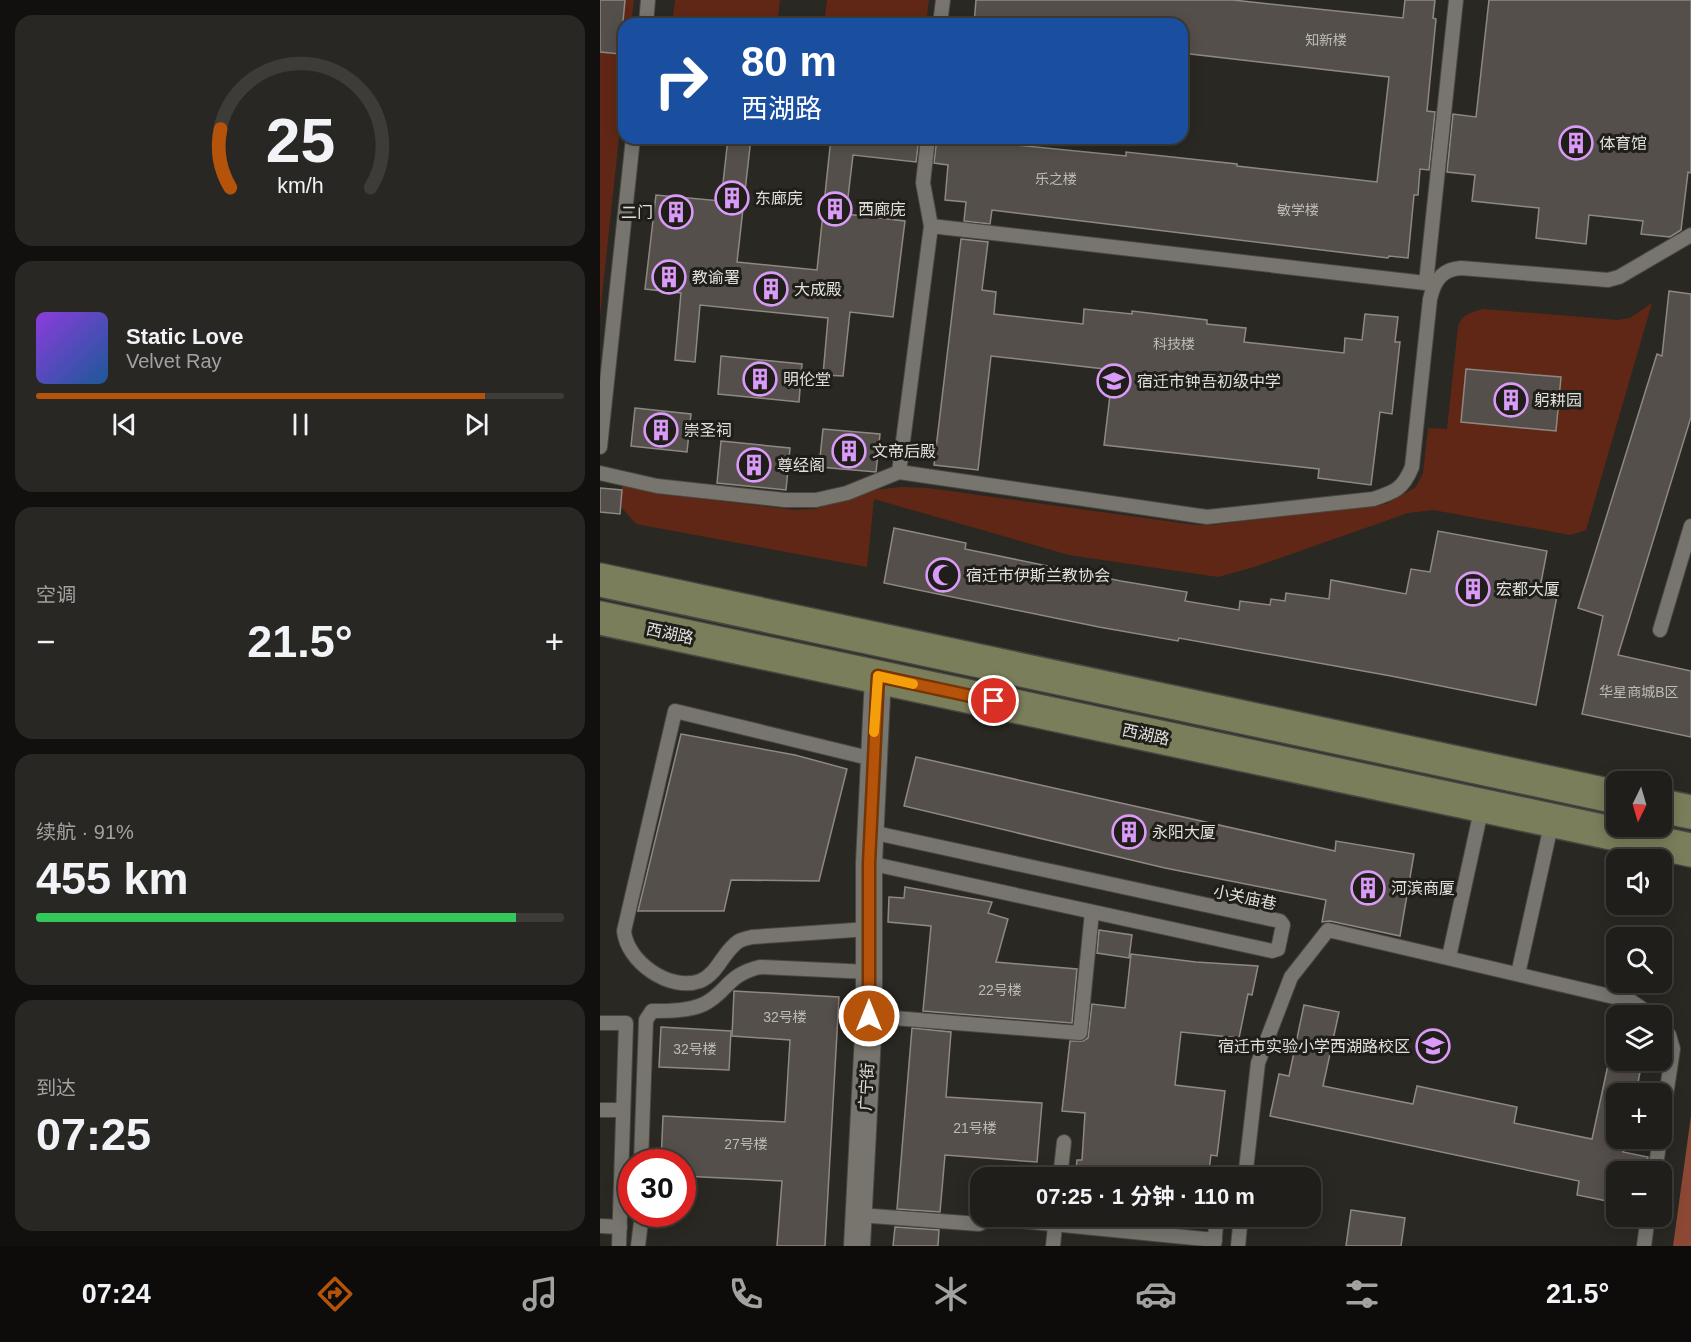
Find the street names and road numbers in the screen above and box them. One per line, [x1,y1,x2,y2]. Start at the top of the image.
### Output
street label: 西湖路 [645,620,695,647]
street label: 西湖路 [1121,721,1171,748]
street label: 小关庙巷 [1212,883,1278,912]
street label: 广宁街 [857,1063,876,1111]

